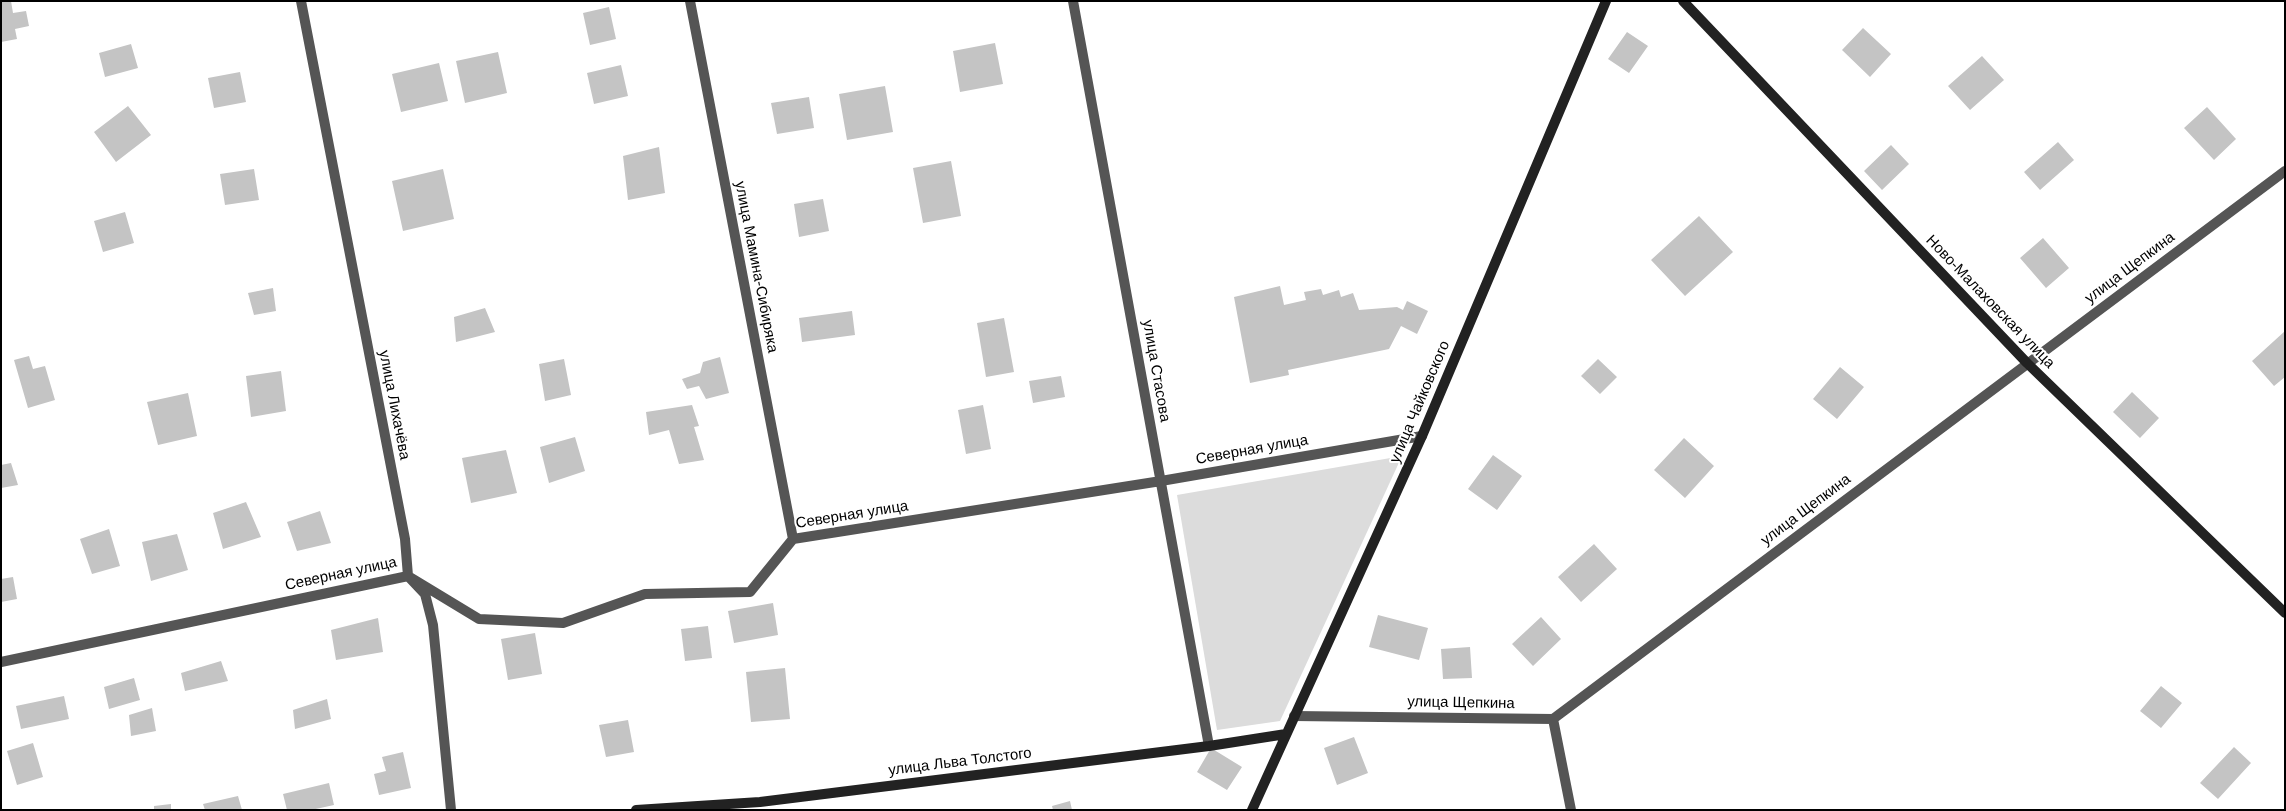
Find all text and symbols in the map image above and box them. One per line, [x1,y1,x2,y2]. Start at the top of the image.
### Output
street label: улица Мамина-Сибиряка [731,180,781,354]
street label: улица Щепкина [2082,228,2178,308]
street label: Ново-Малаховская улица [1922,232,2058,372]
street label: улица Стасова [1138,319,1174,423]
street label: улица Чайковского [1386,338,1454,466]
street label: улица Лихачёва [375,349,413,461]
street label: Северная улица [1194,431,1310,469]
street label: улица Щепкина [1758,470,1854,550]
street label: Северная улица [794,497,910,533]
street label: Северная улица [283,553,399,595]
street label: улица Щепкина [1407,693,1515,713]
street label: улица Льва Толстого [887,744,1033,780]

